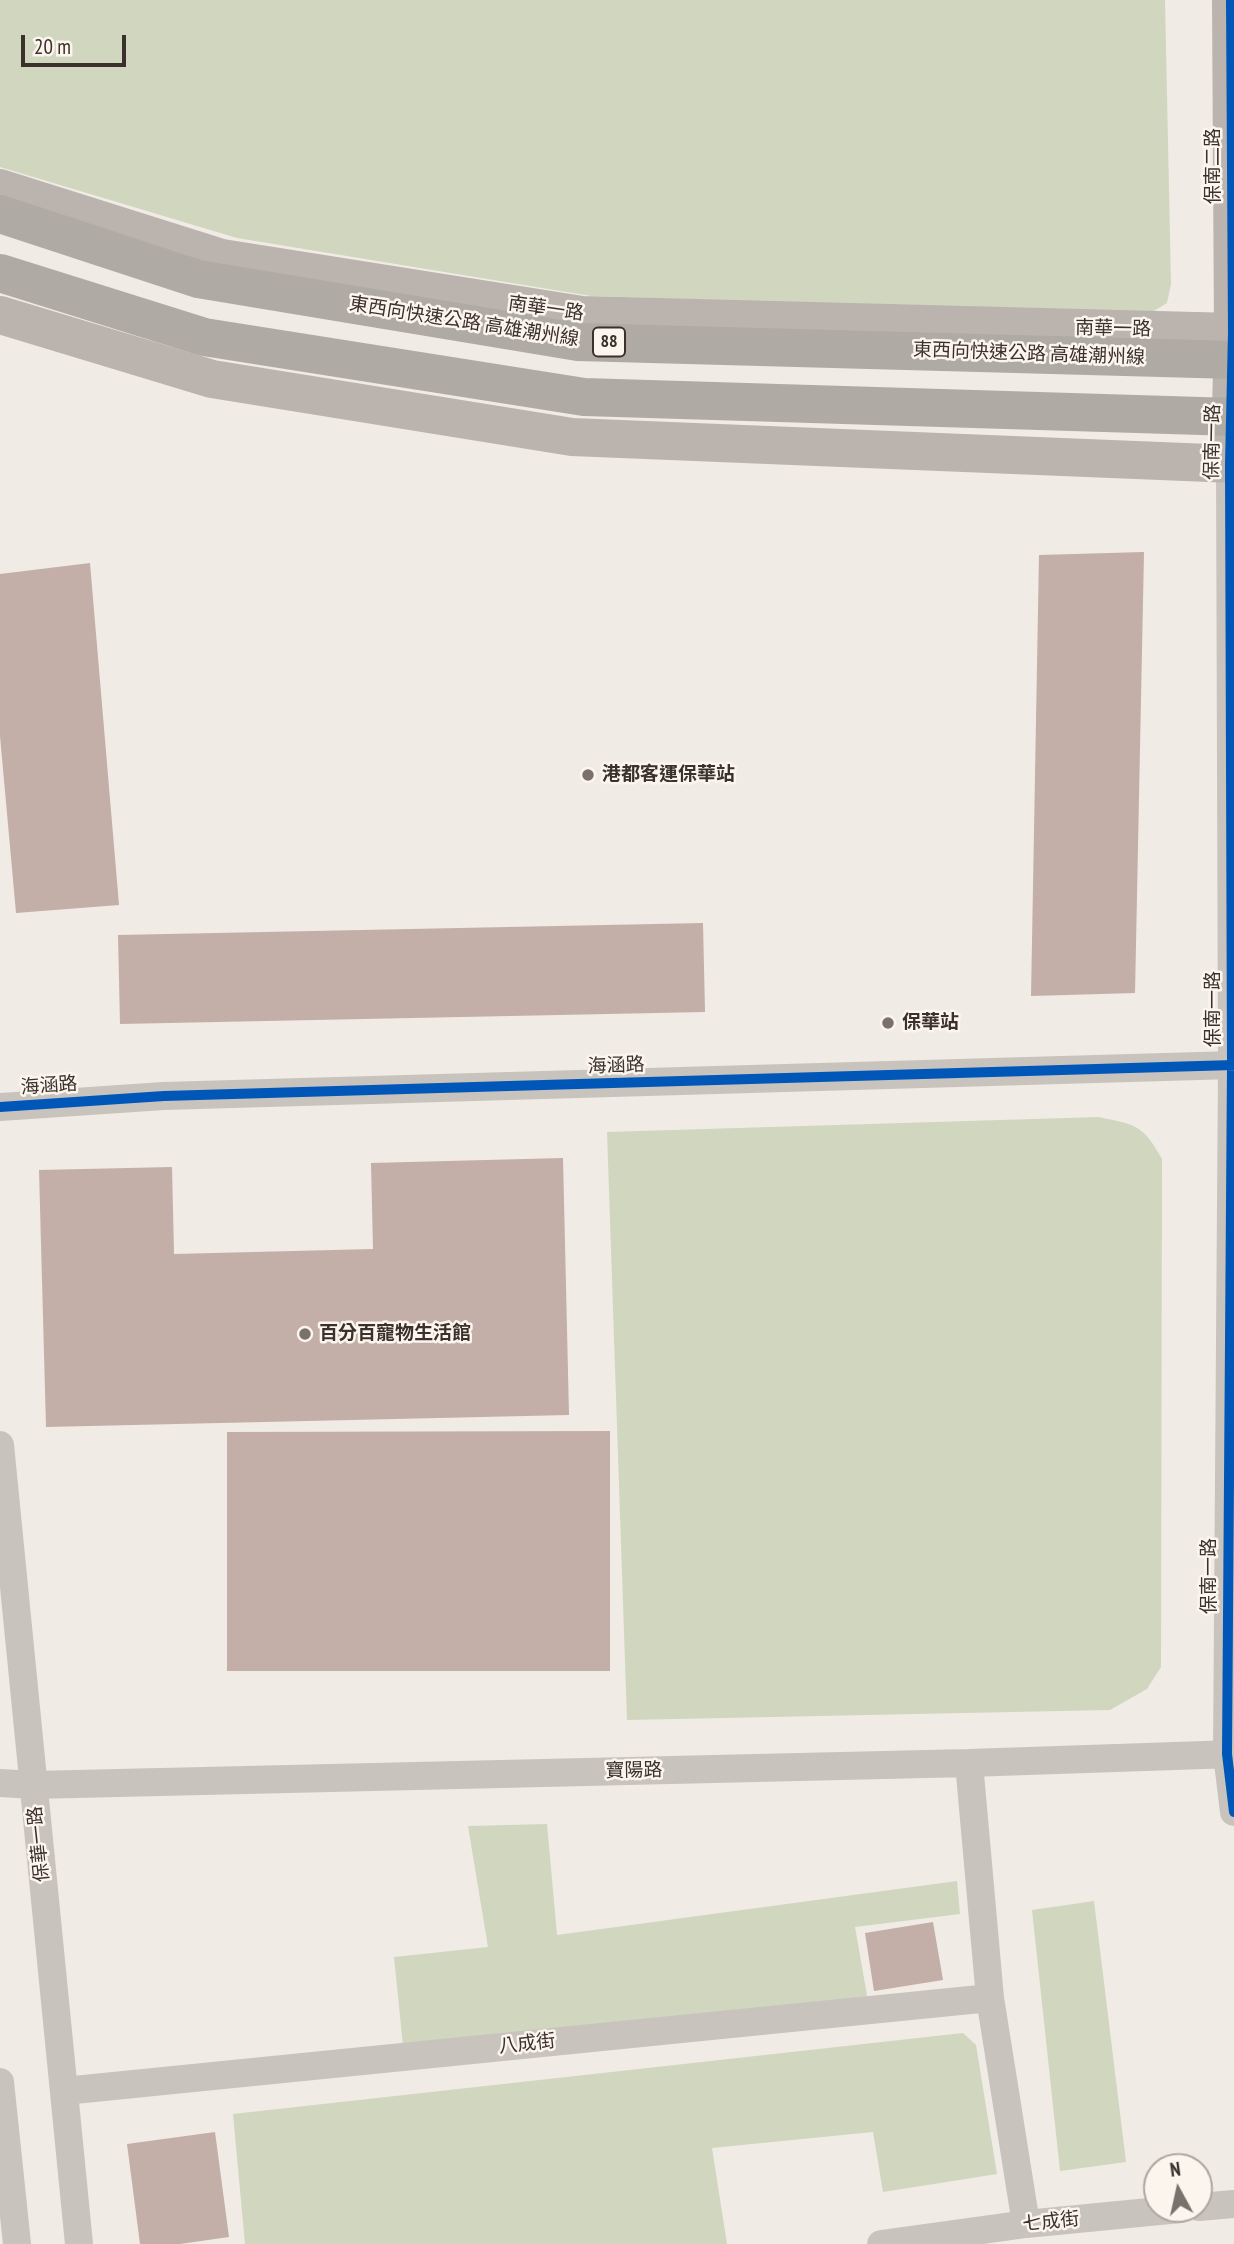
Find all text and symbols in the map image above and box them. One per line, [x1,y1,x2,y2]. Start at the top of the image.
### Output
scale bar [24,21,130,65]
text: 20 m [34,33,71,60]
street label: 保南二路 [1203,128,1225,204]
street label: 南華一路 [507,292,585,326]
street label: 東西向快速公路 高雄潮州線 [348,293,580,351]
street label: 南華一路 [1075,317,1151,341]
road number: 88 [593,328,625,356]
street label: 東西向快速公路 高雄潮州線 [913,339,1145,369]
street label: 保南一路 [1201,404,1225,480]
place label: 港都客運保華站 [602,764,735,786]
marker: 港都客運保華站 [580,767,596,783]
street label: 保南一路 [1203,971,1225,1047]
place label: 保華站 [902,1012,959,1034]
marker: 保華站 [880,1015,896,1031]
street label: 海涵路 [587,1054,645,1078]
street label: 海涵路 [20,1073,78,1099]
place label: 百分百寵物生活館 [319,1323,471,1345]
marker: 百分百寵物生活館 [297,1326,313,1342]
street label: 保南一路 [1199,1538,1221,1614]
street label: 寶陽路 [605,1759,663,1783]
street label: 保華一路 [24,1805,54,1883]
street label: 八成街 [497,2030,557,2058]
north arrow [1143,2153,1213,2223]
text: N [1169,2157,1182,2182]
street label: 七成街 [1021,2208,1081,2236]

